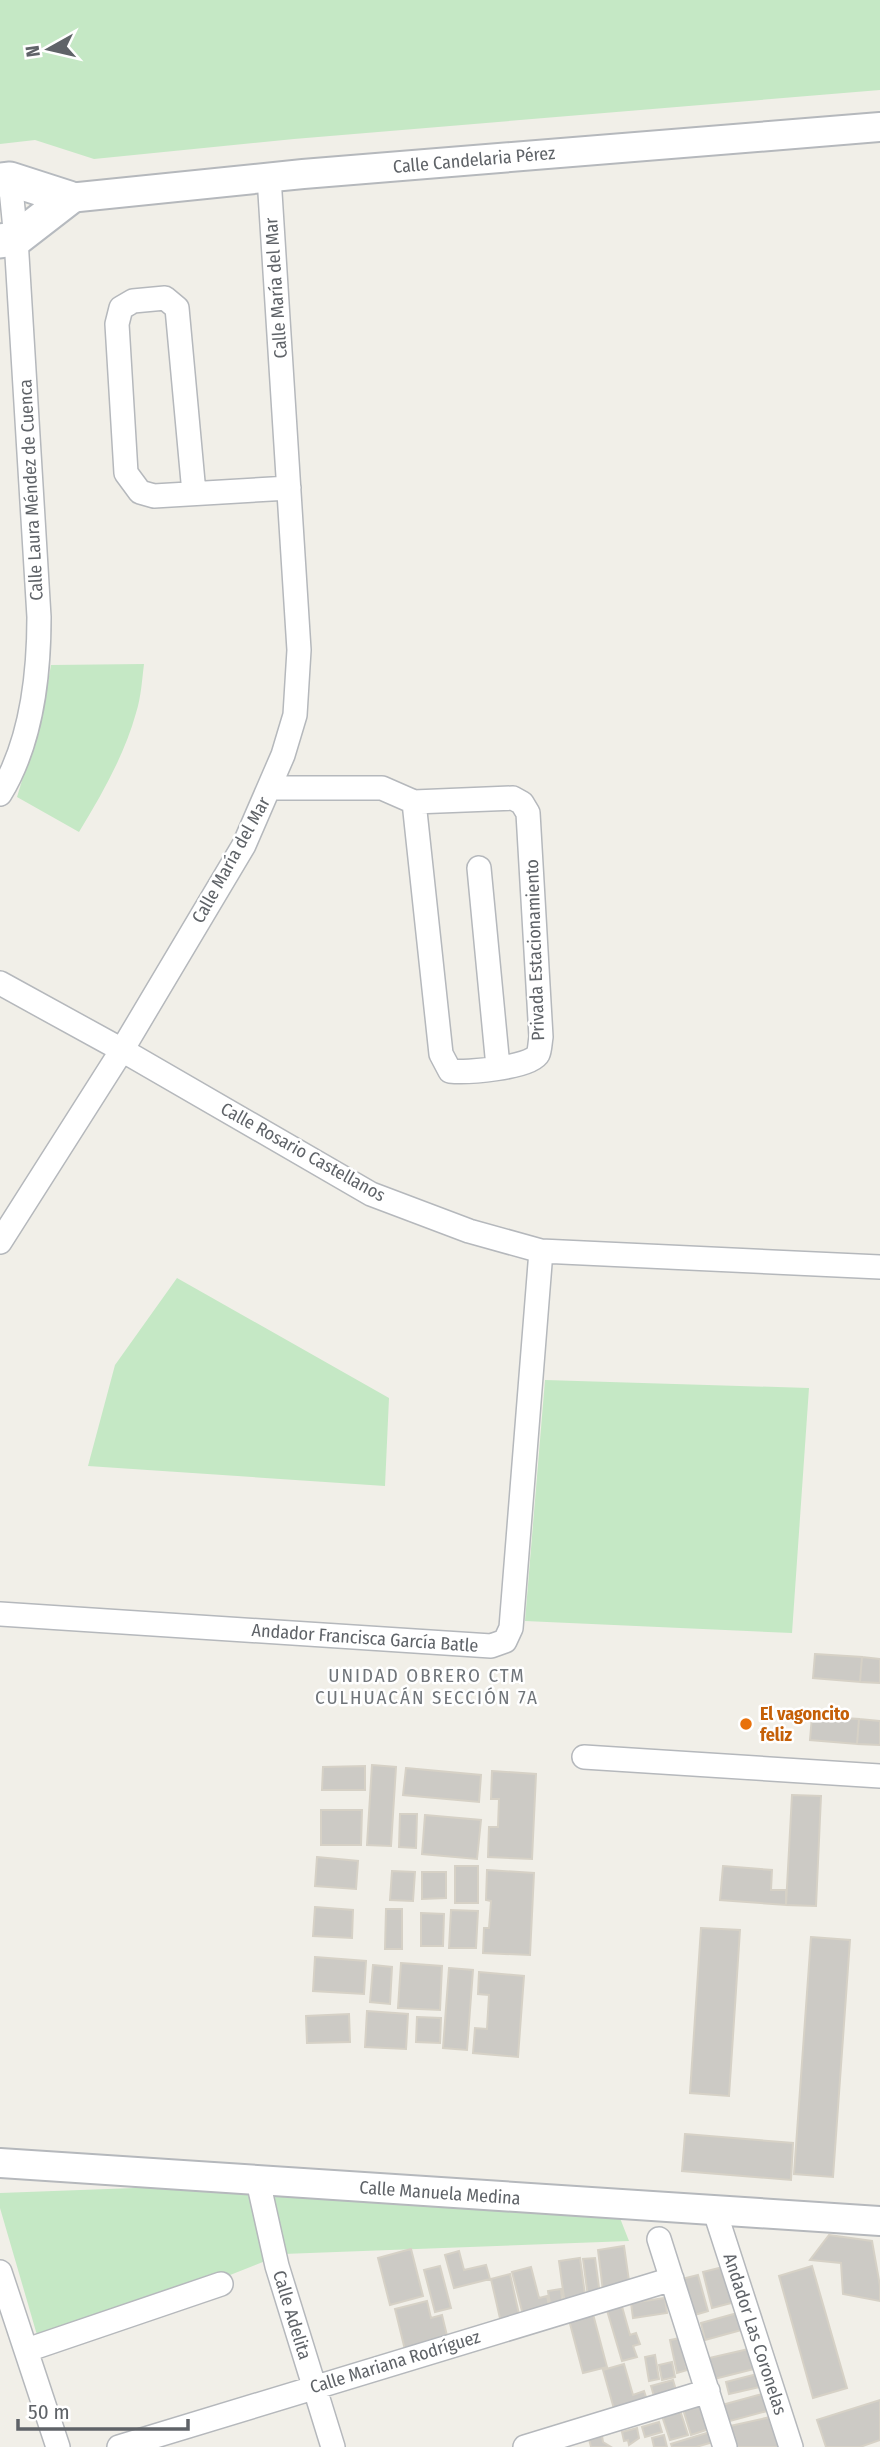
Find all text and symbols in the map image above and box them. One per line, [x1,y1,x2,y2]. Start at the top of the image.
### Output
north arrow [14,14,84,84]
text: N [20,44,45,59]
street label: Calle Candelaria Pérez [392,142,556,178]
street label: Calle María del Mar [260,216,292,359]
street label: Calle Laura Méndez de Cuenca [14,379,48,601]
street label: Calle María del Mar [187,792,275,927]
street label: Privada Estacionamiento [521,859,549,1041]
street label: Calle Rosario Castellanos [217,1098,389,1207]
street label: Andador Francisca García Batle [251,1619,479,1657]
district label: UNIDAD OBRERO CTM CULHUACÁN SECCIÓN 7A [315,1664,539,1709]
place label: El vagoncito feliz [760,1703,850,1746]
marker: El vagoncito feliz [738,1716,754,1732]
street label: Calle Manuela Medina [359,2176,521,2210]
street label: Andador Las Coronelas [719,2251,792,2418]
street label: Calle Adelita [268,2268,316,2362]
street label: Calle Mariana Rodríguez [307,2326,483,2398]
scale bar [18,2388,187,2432]
text: 50 m [28,2399,70,2425]

